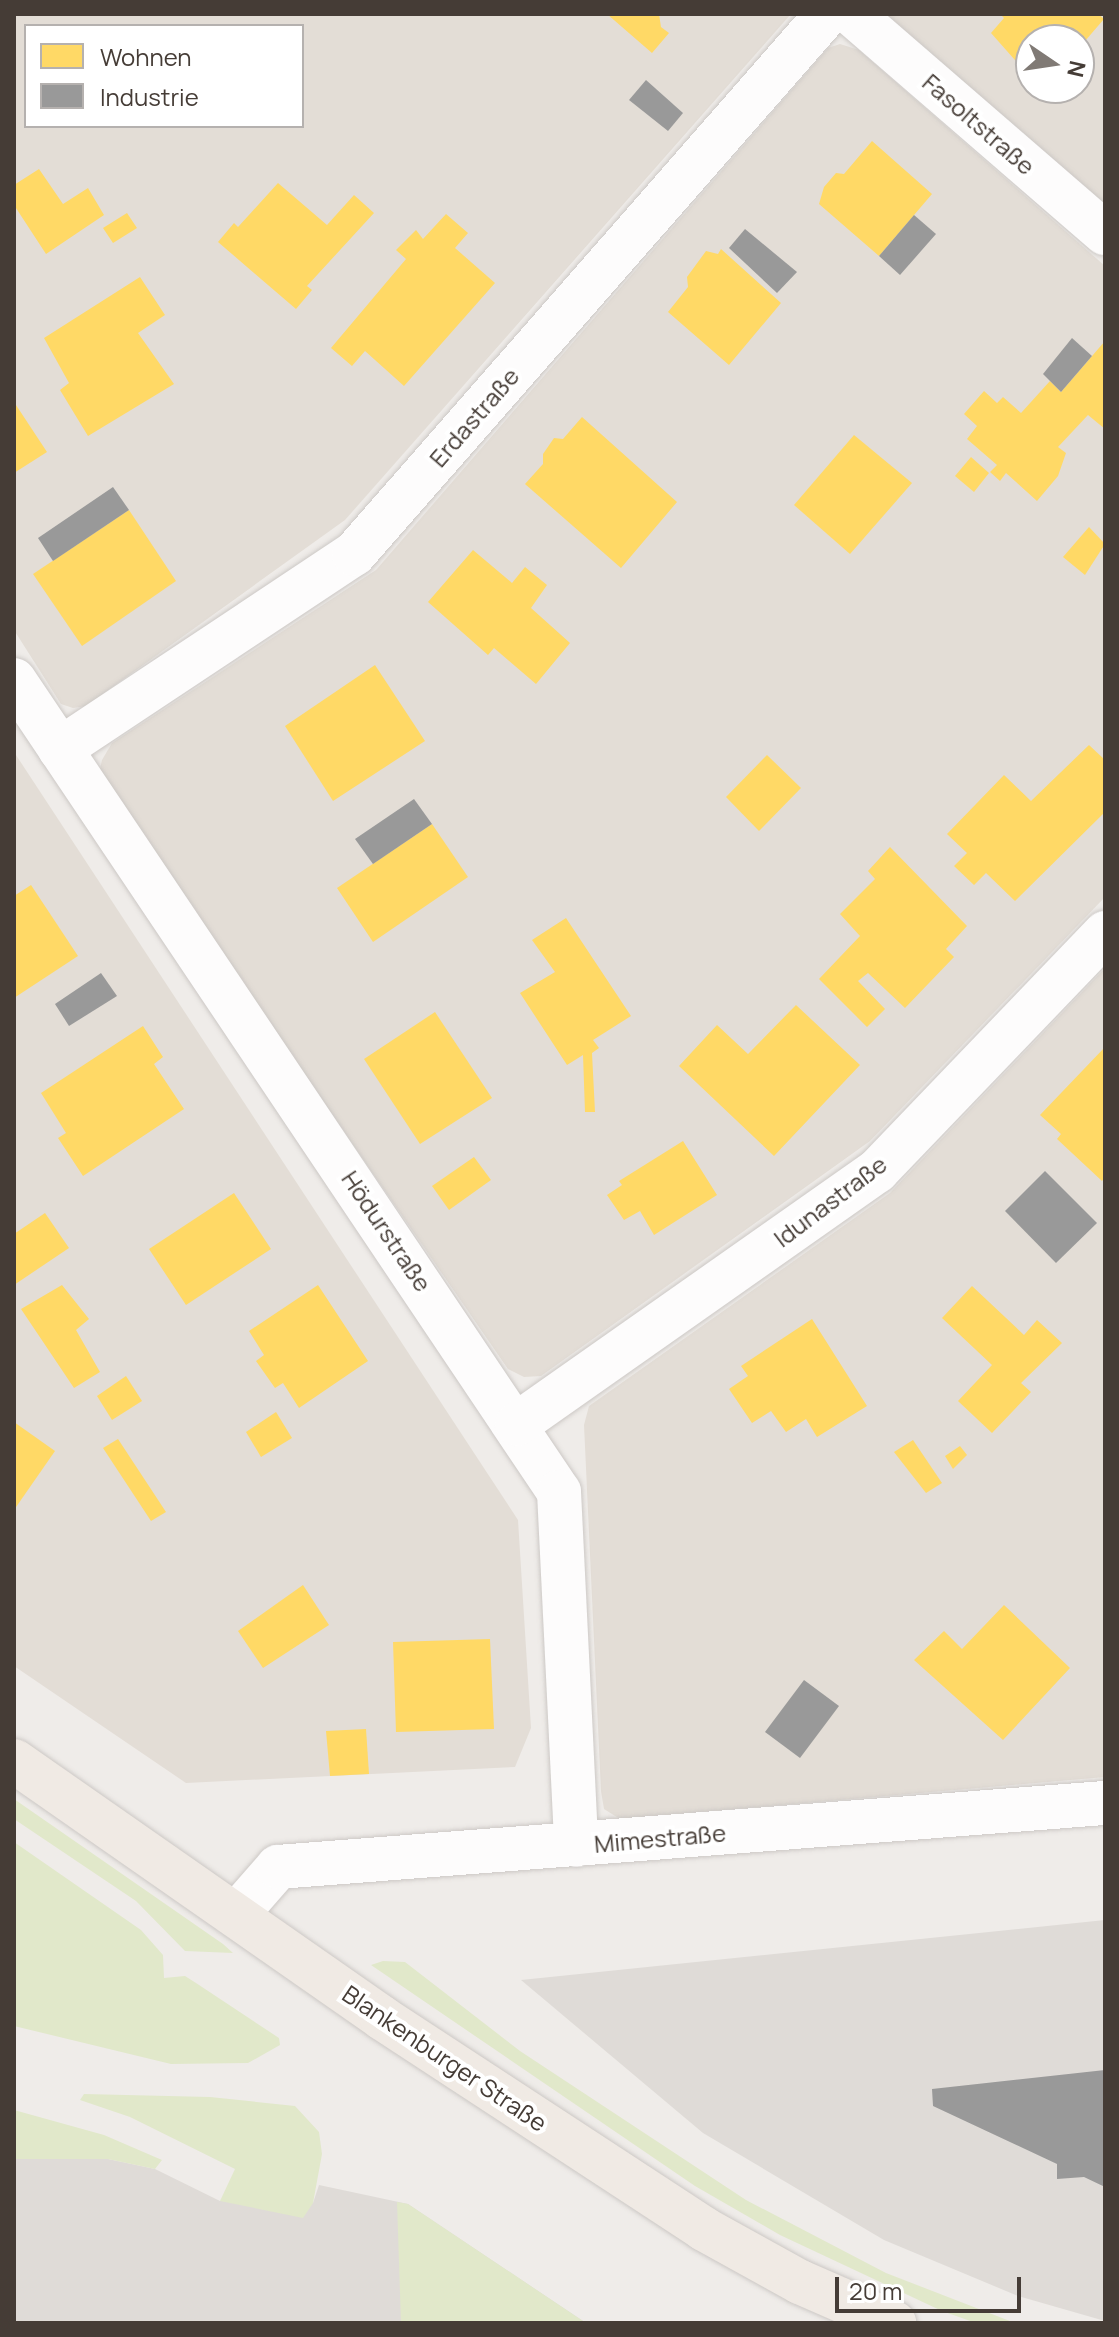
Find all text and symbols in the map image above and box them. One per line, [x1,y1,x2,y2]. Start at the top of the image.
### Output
legend [24,24,304,128]
north arrow [1015,24,1095,104]
text: Wohnen [100,40,192,73]
text: N [1060,58,1093,80]
street label: Fasoltstraße [917,68,1041,180]
text: Industrie [100,80,199,113]
street label: Erdastraße [423,362,525,472]
street label: Idunastraße [768,1149,892,1253]
street label: Hödurstraße [336,1165,438,1297]
street label: Mimestraße [593,1818,727,1858]
street label: Blankenburger Straße [337,1979,553,2137]
scale bar [839,2261,1025,2311]
text: 20 m [849,2274,902,2307]

